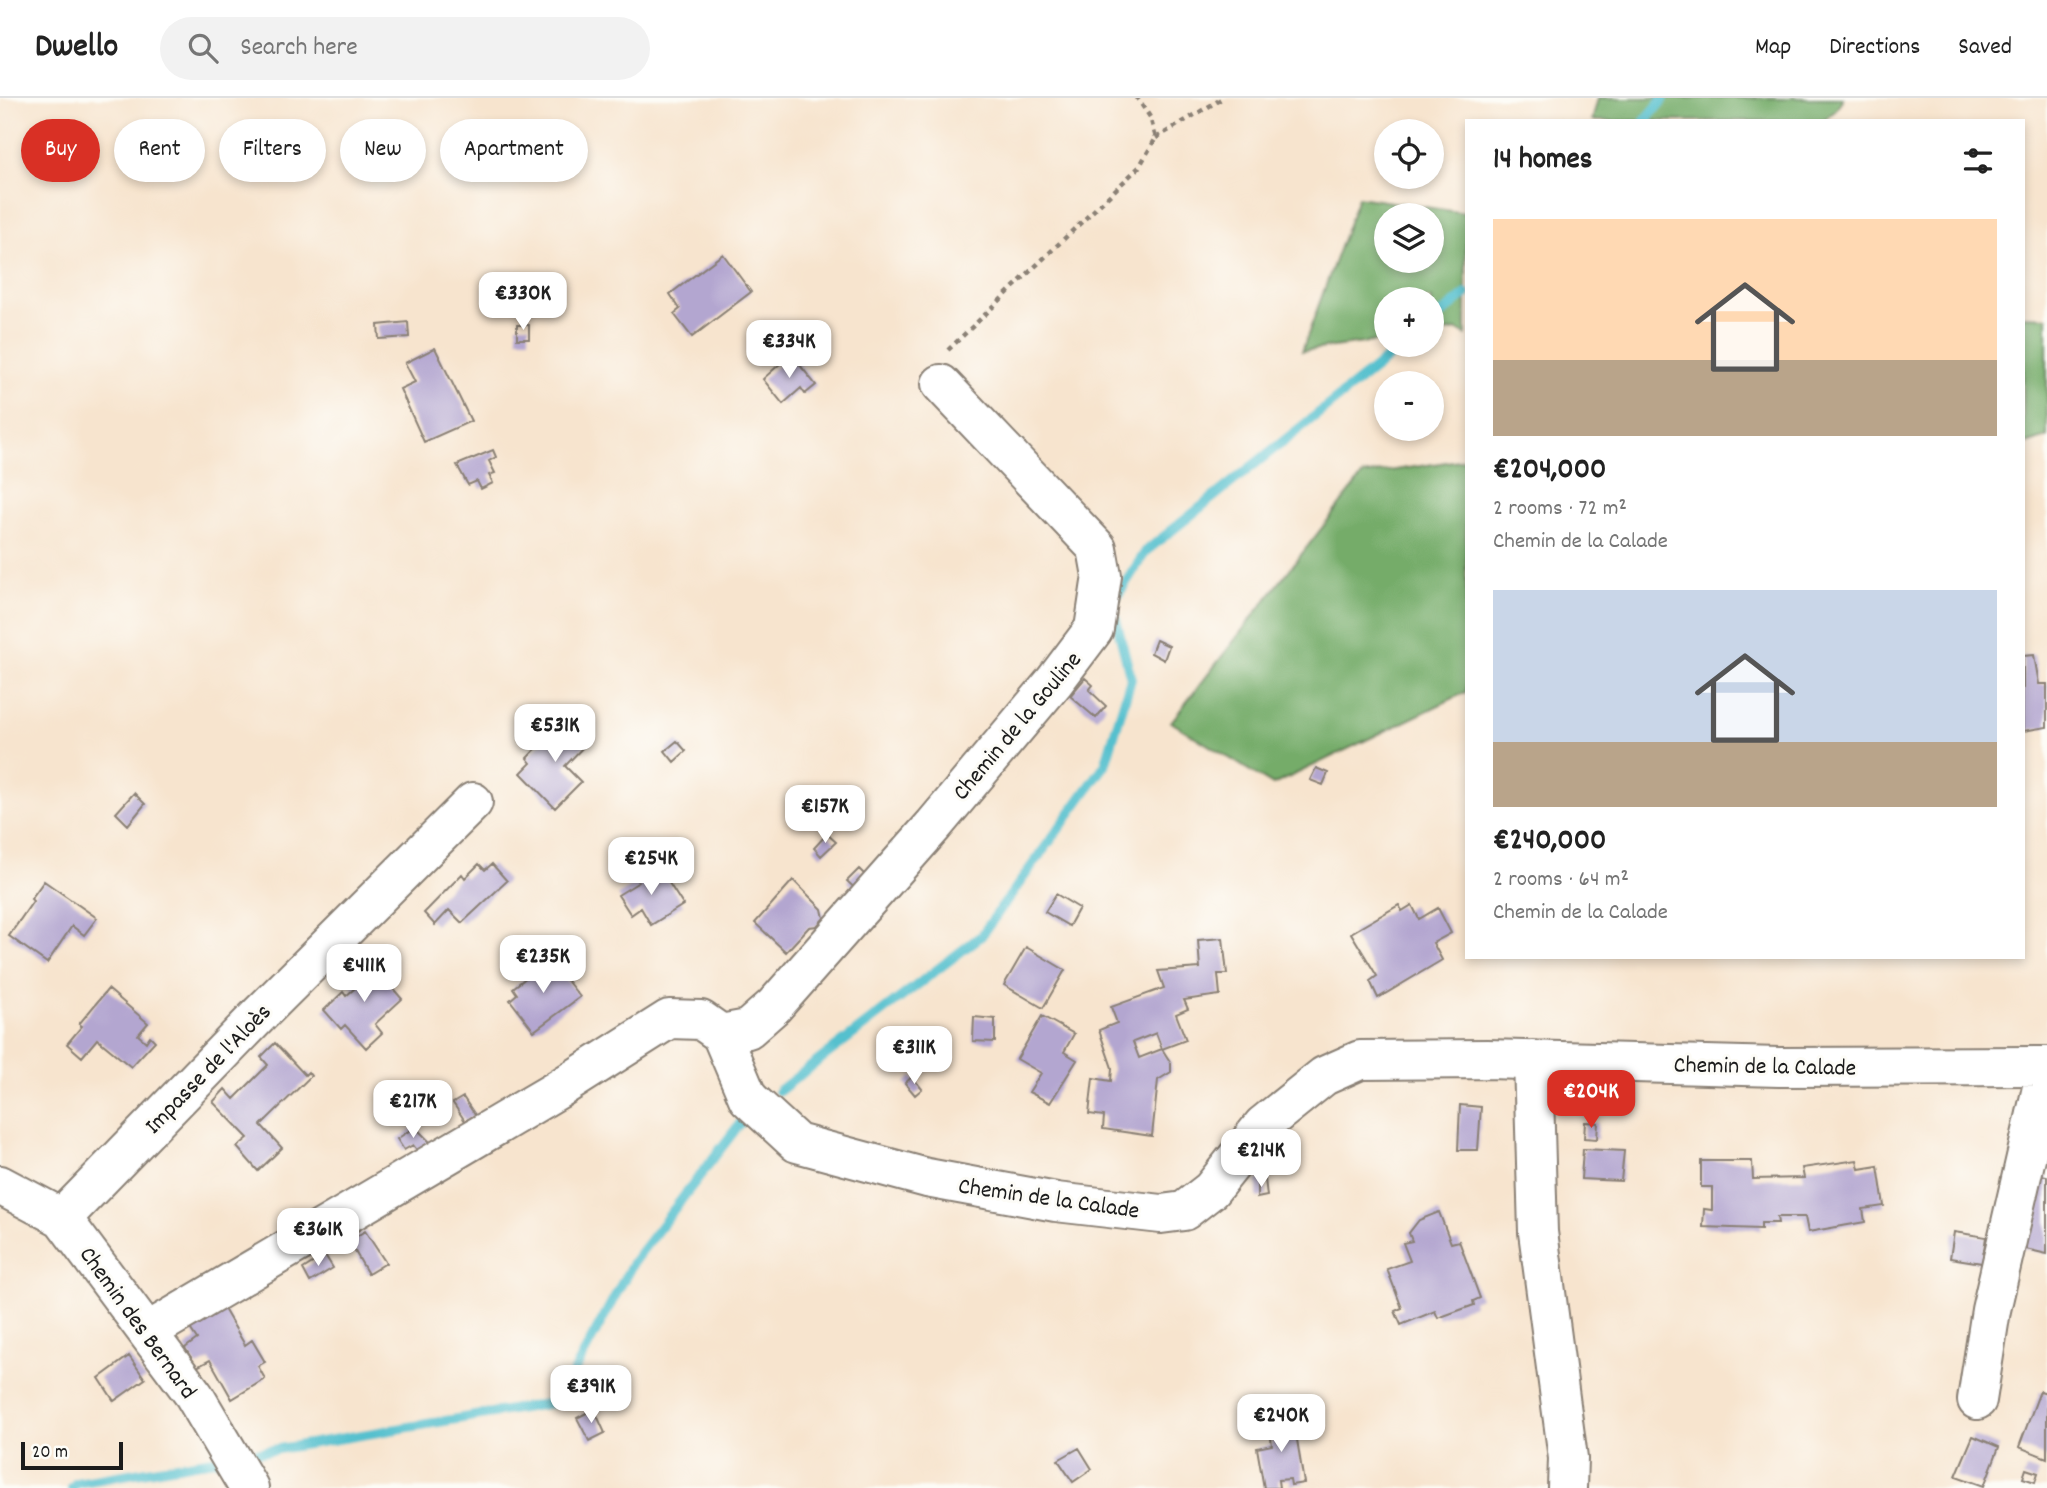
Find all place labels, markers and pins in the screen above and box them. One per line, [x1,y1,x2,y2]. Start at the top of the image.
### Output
pin: €330K [474,272,572,332]
pin: €334K [740,320,838,380]
pin: €531K [506,704,604,764]
pin: €157K [776,786,874,845]
pin: €254K [602,838,700,897]
pin: €235K [494,936,592,995]
pin: €411K [315,944,413,1004]
pin: €311K [865,1026,963,1086]
pin: €204K [1542,1070,1640,1130]
pin: €217K [364,1080,462,1140]
pin: €214K [1212,1130,1310,1189]
pin: €361K [269,1208,367,1268]
pin: €391K [542,1366,640,1425]
pin: €240K [1232,1394,1330,1454]

